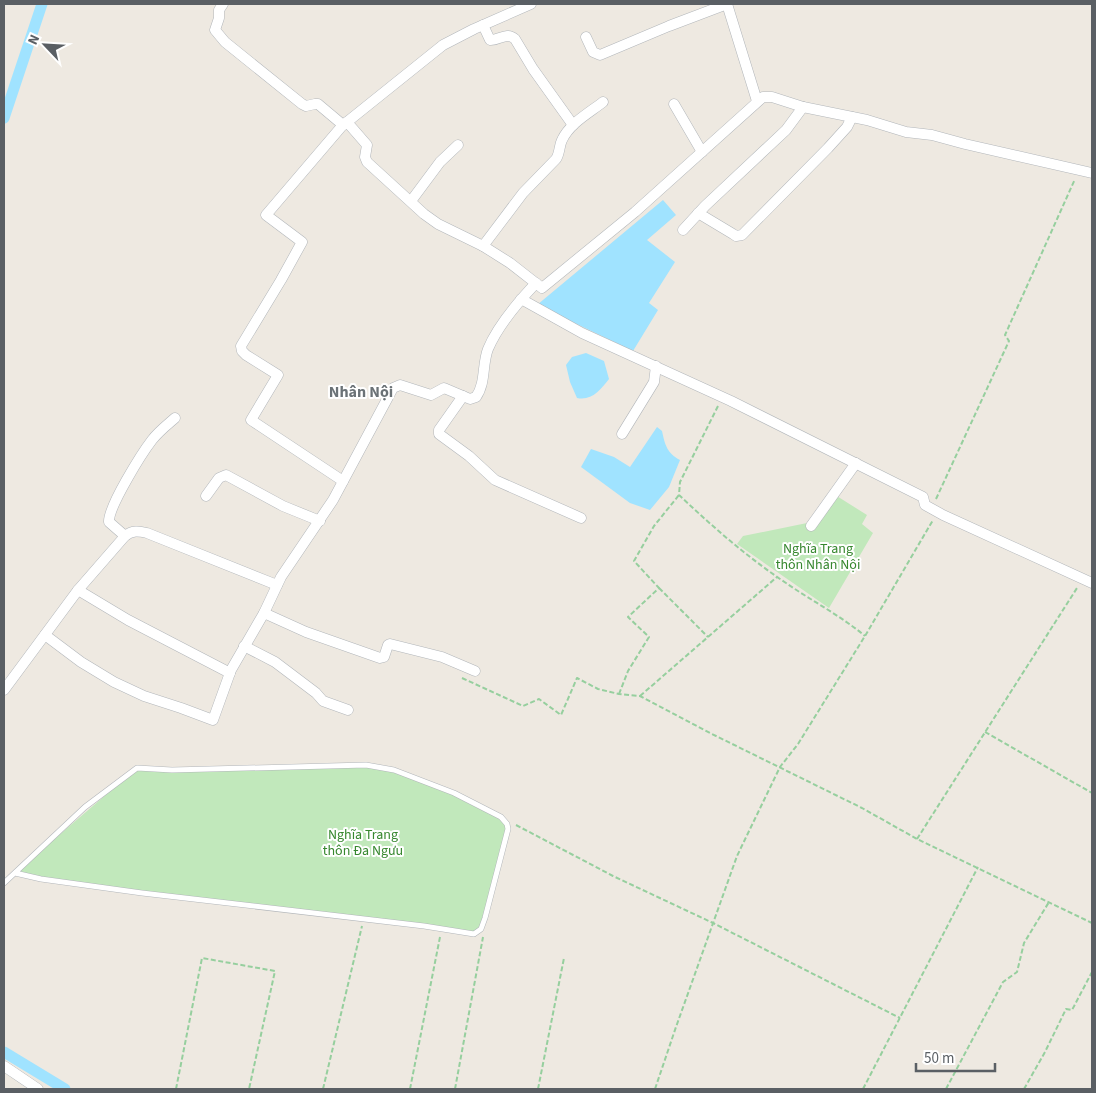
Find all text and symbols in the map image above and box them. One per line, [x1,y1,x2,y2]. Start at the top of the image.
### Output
north arrow [20,20,70,70]
text: N [23,31,45,48]
district label: Nhân Nội [329,381,393,403]
park label: Nghĩa Trang thôn Nhân Nội [776,539,860,575]
park label: Nghĩa Trang thôn Đa Ngưu [323,825,403,861]
scale bar [916,1040,995,1072]
text: 50 m [924,1048,954,1069]

